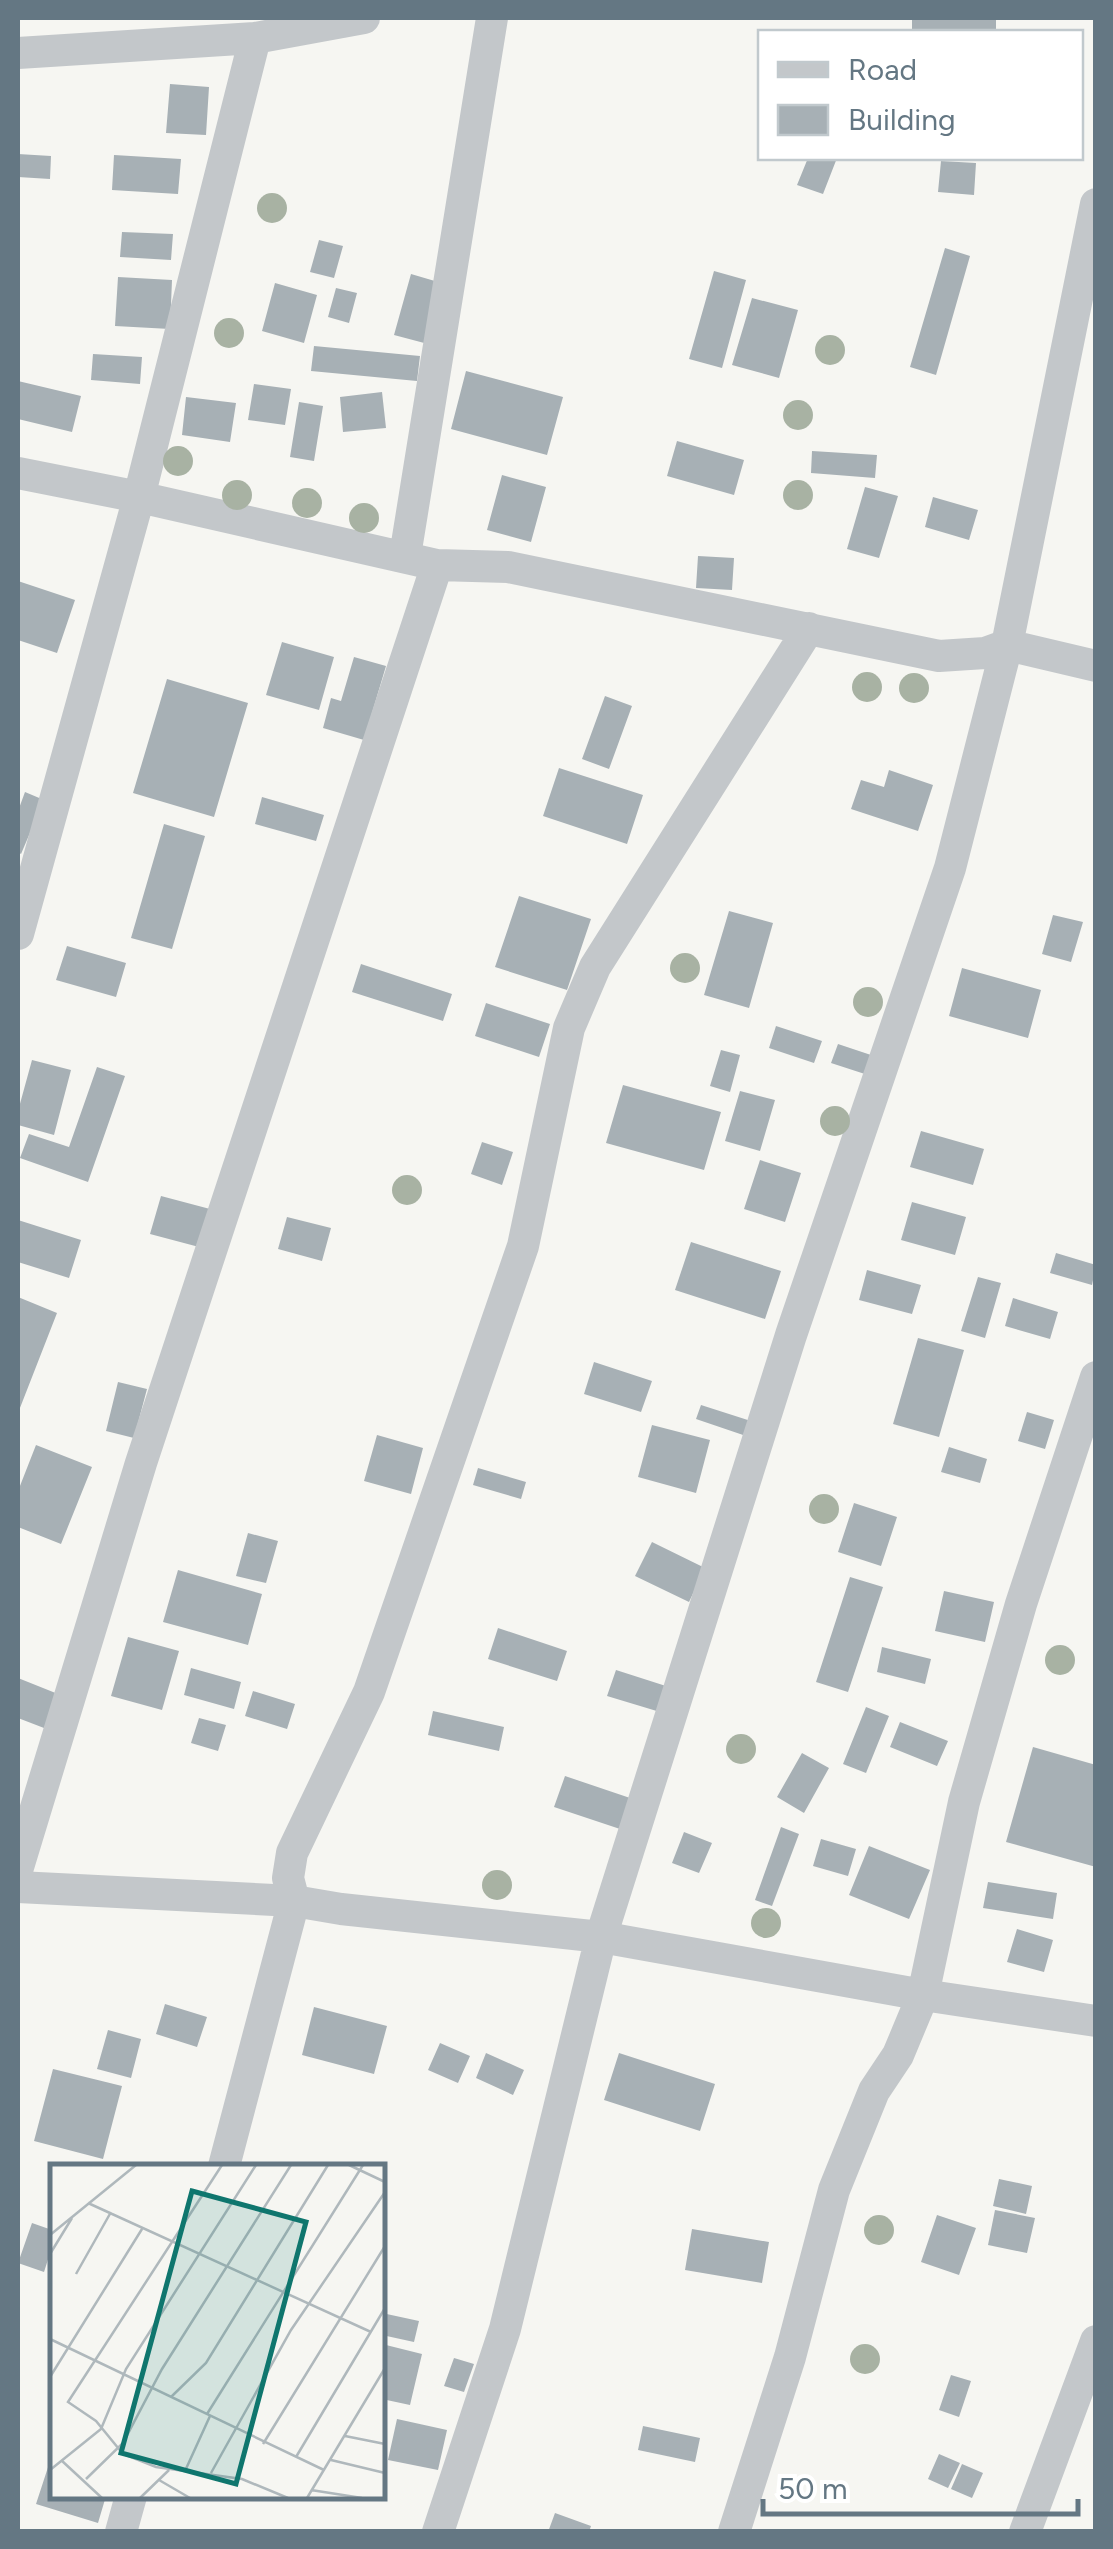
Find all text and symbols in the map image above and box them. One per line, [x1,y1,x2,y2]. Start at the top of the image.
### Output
legend [758,30,1083,160]
text: Road [848,51,917,88]
text: Building [848,101,956,138]
inset map [50,2164,385,2499]
scale bar [763,2454,1078,2516]
text: 50 m [778,2470,847,2507]

